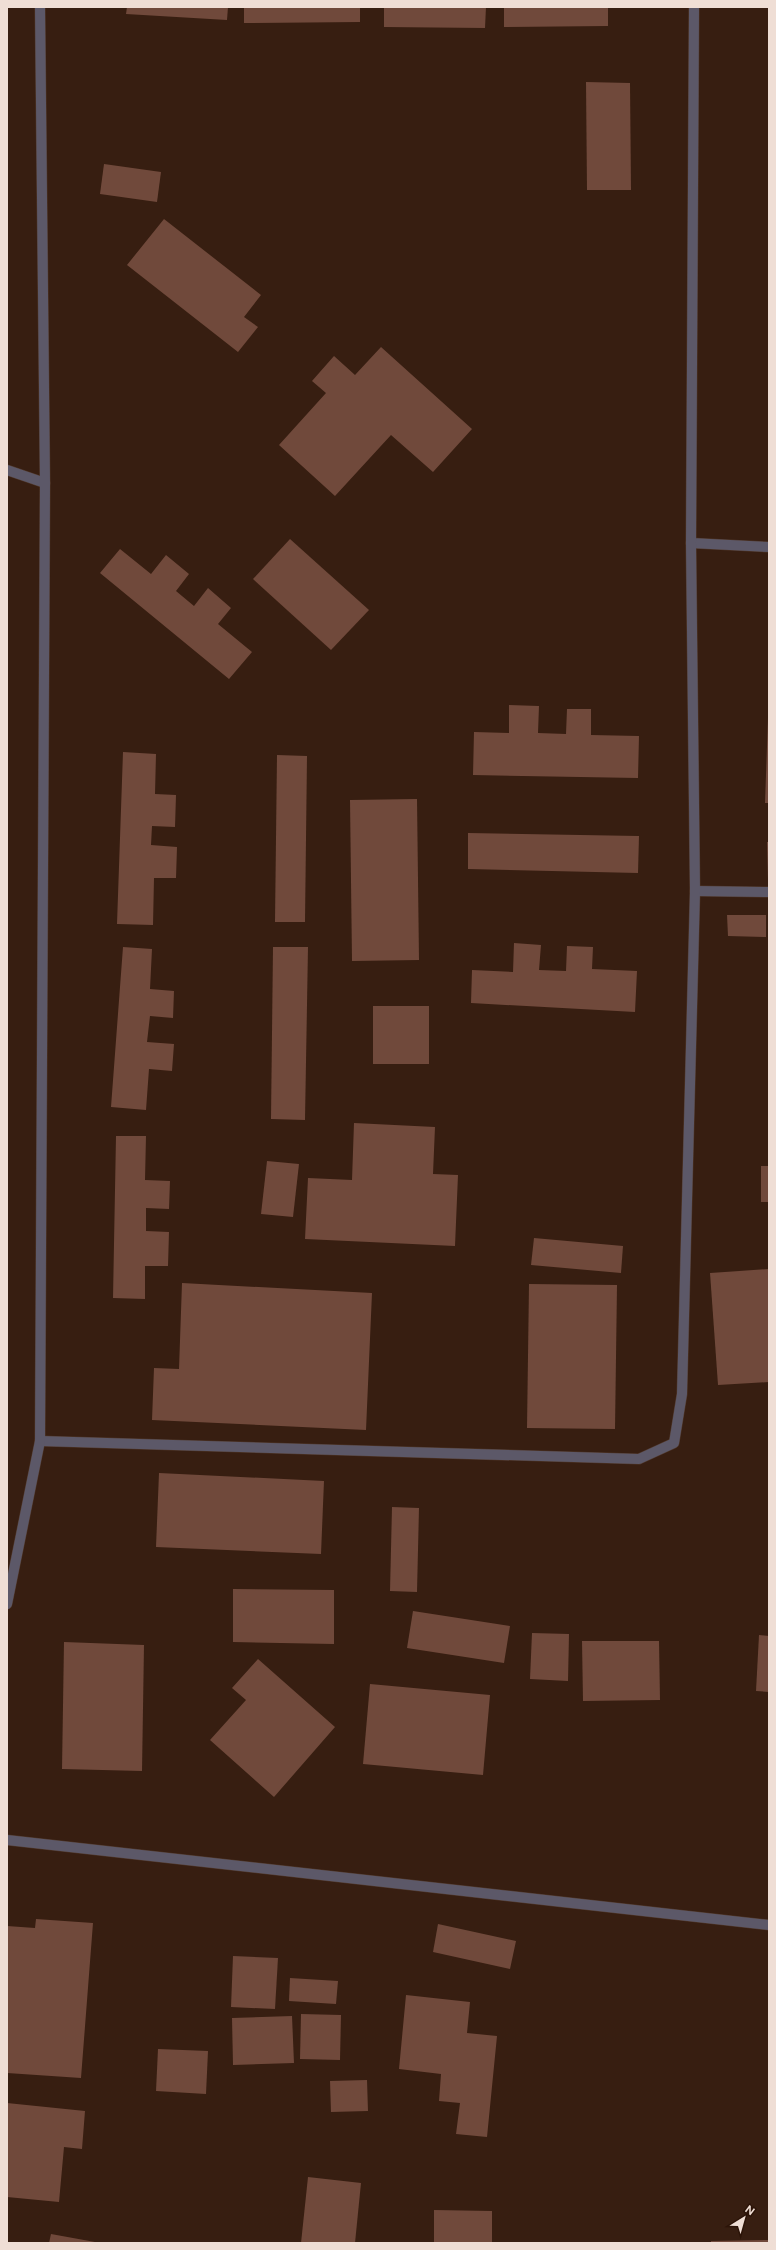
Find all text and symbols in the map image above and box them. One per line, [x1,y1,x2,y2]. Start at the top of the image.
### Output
north arrow [724,2198,764,2238]
text: N [742,2203,757,2218]

